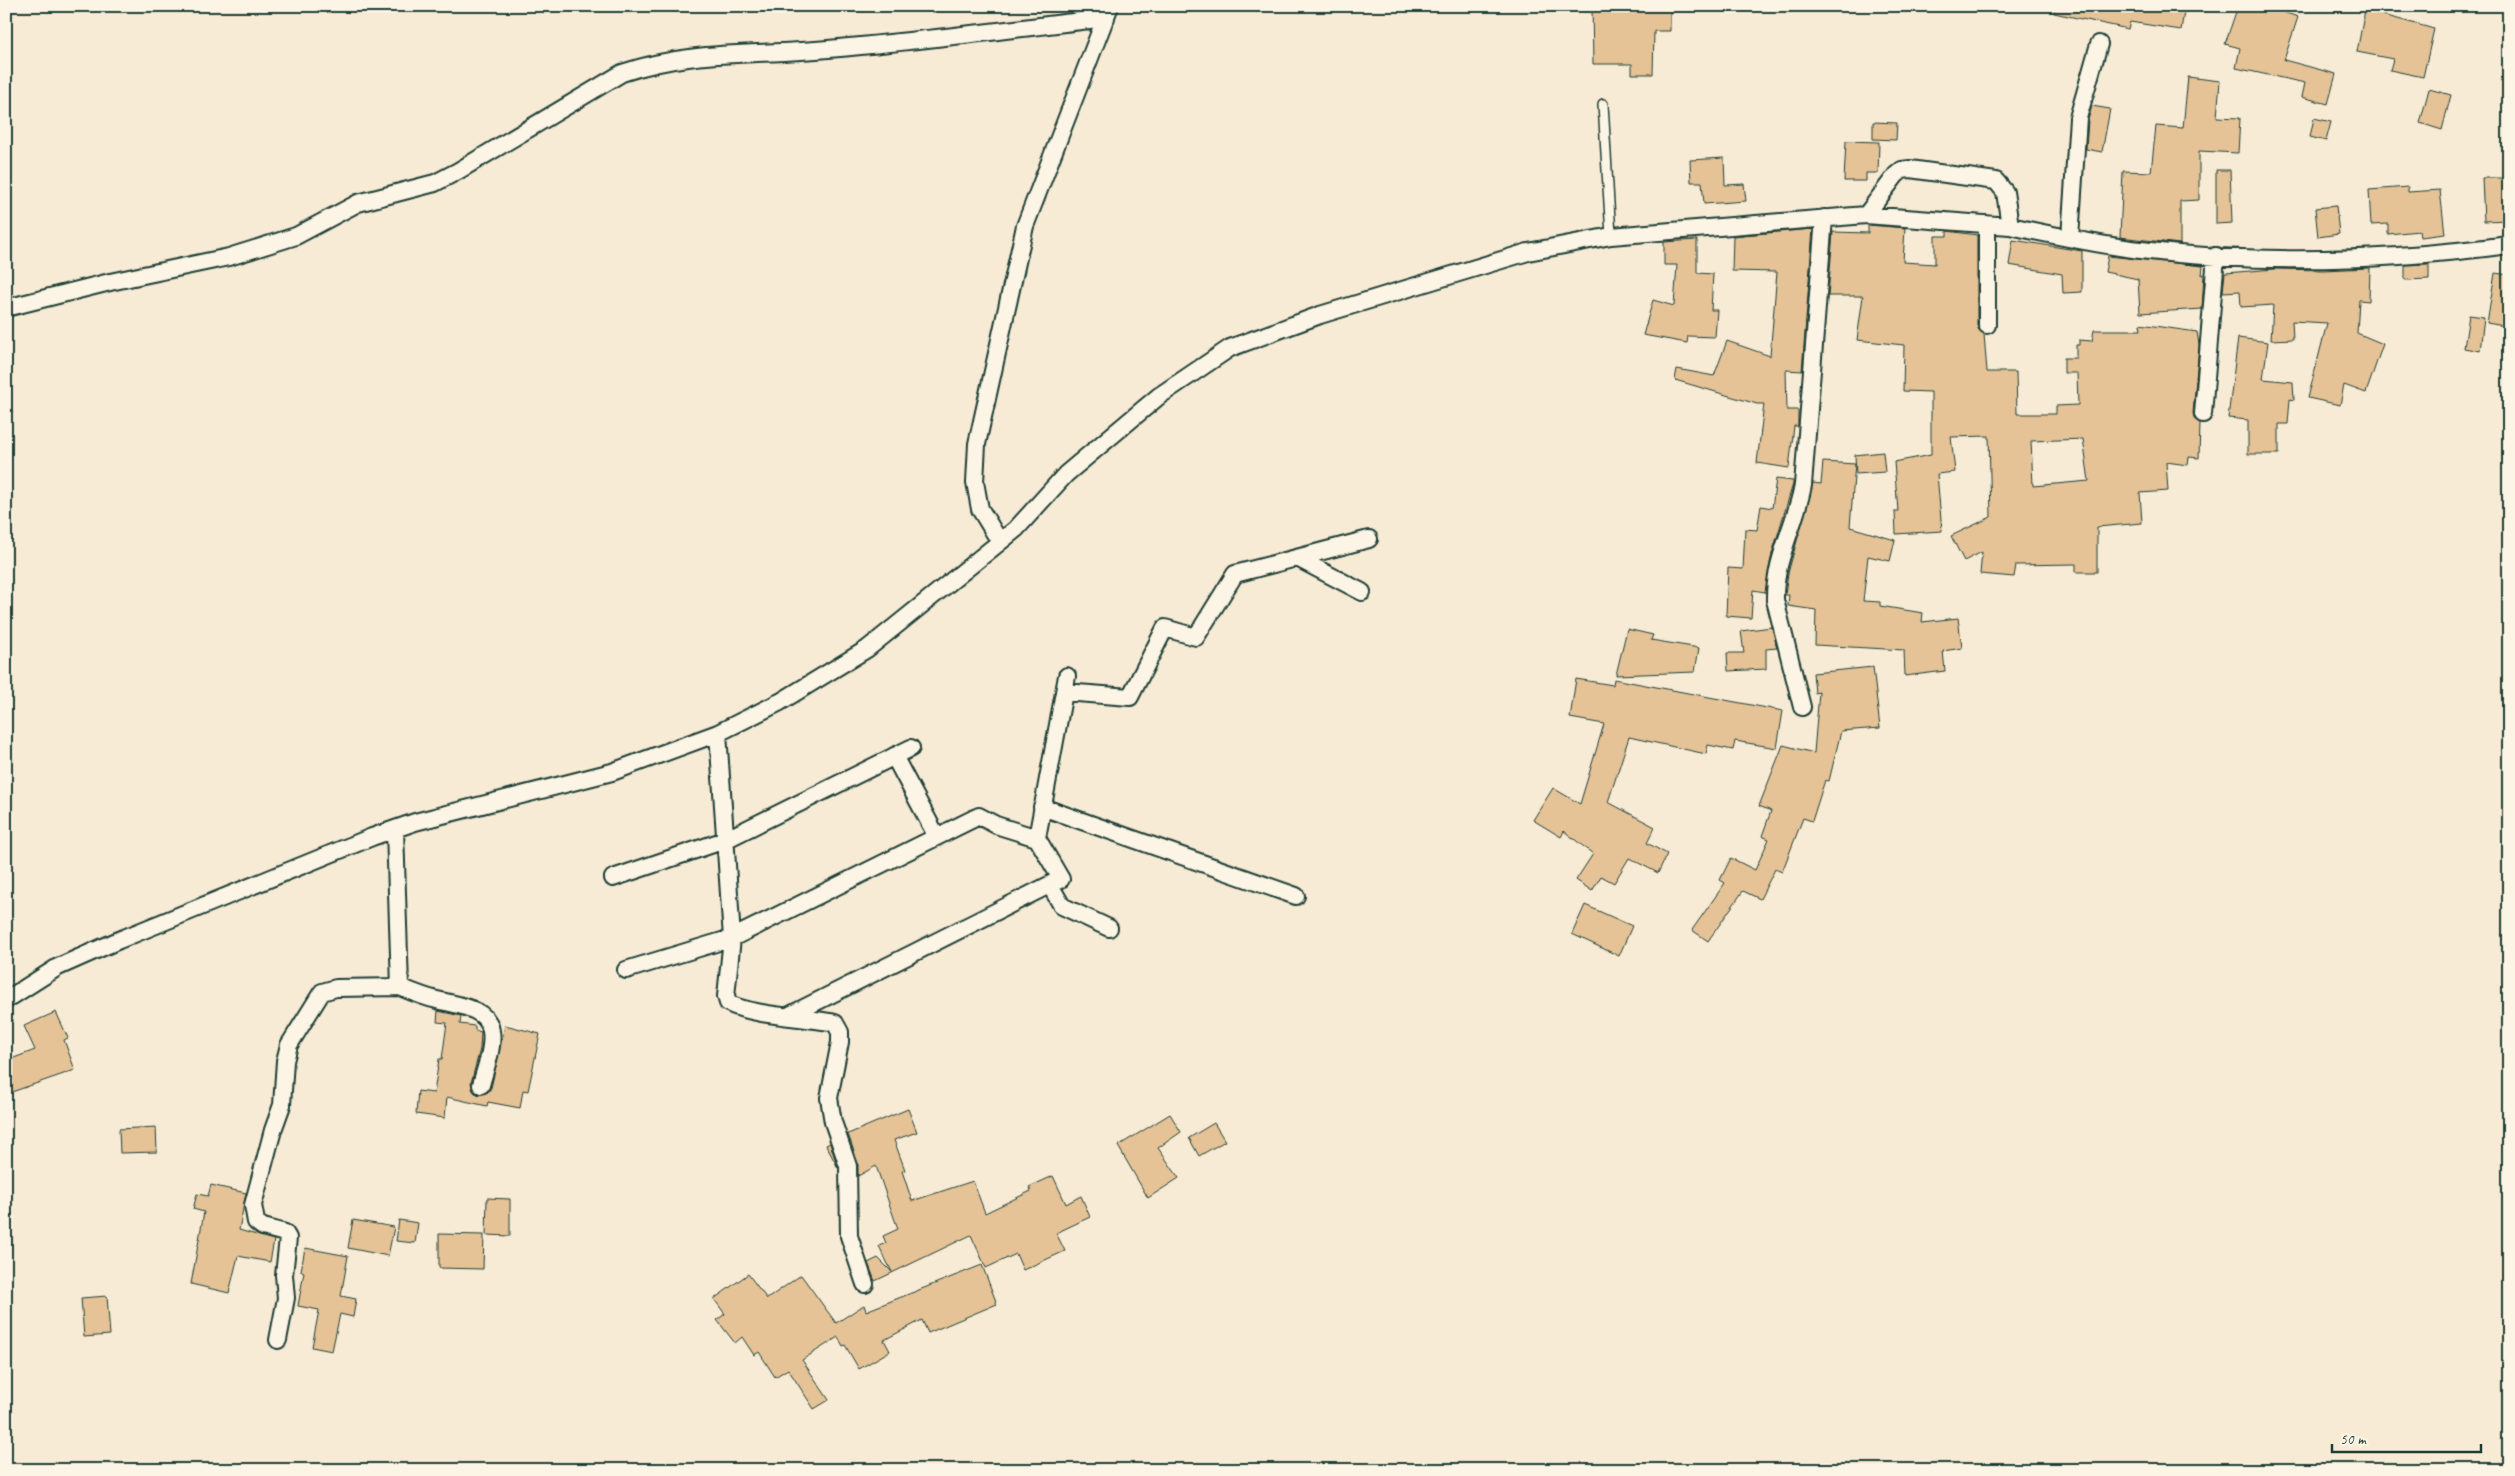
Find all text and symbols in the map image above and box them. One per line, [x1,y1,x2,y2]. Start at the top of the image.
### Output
scale bar [2332,1421,2481,1453]
text: 50 m [2340,1430,2367,1449]

